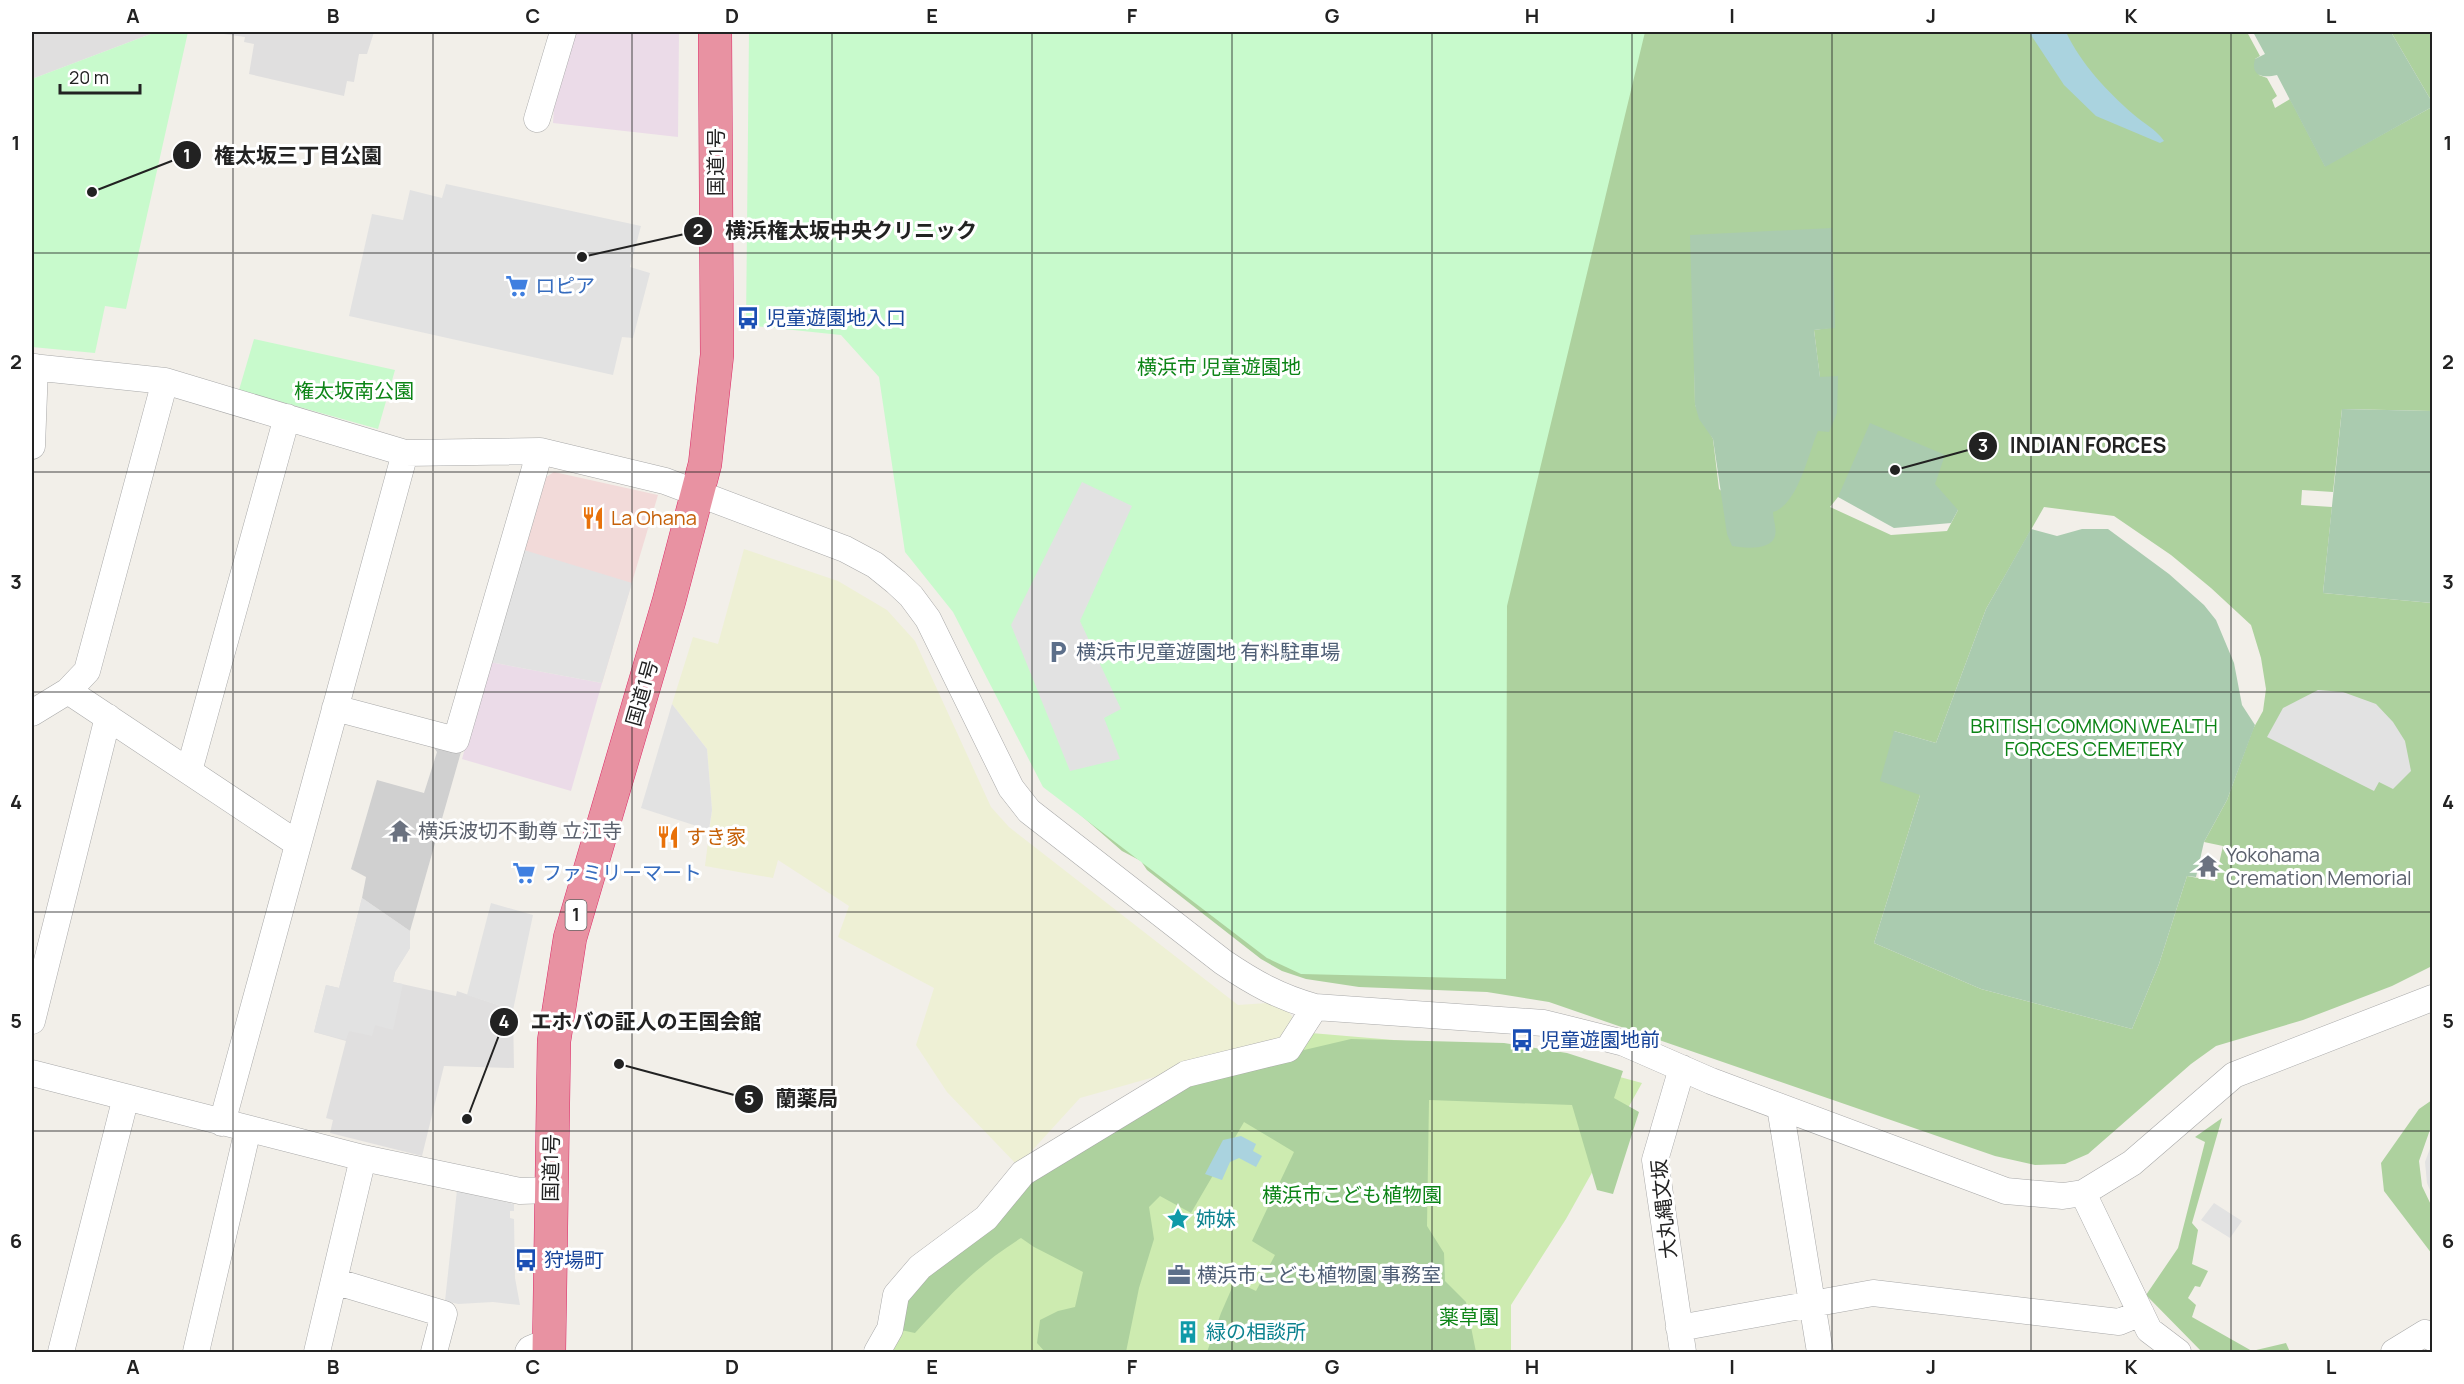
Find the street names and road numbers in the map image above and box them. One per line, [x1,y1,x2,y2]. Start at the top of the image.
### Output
street label: 国道1号 [702,128,729,196]
street label: 国道1号 [619,657,664,729]
road number: 1 [566,900,586,930]
street label: 国道1号 [536,1134,565,1202]
street label: 大丸縄文坂 [1645,1158,1682,1260]

